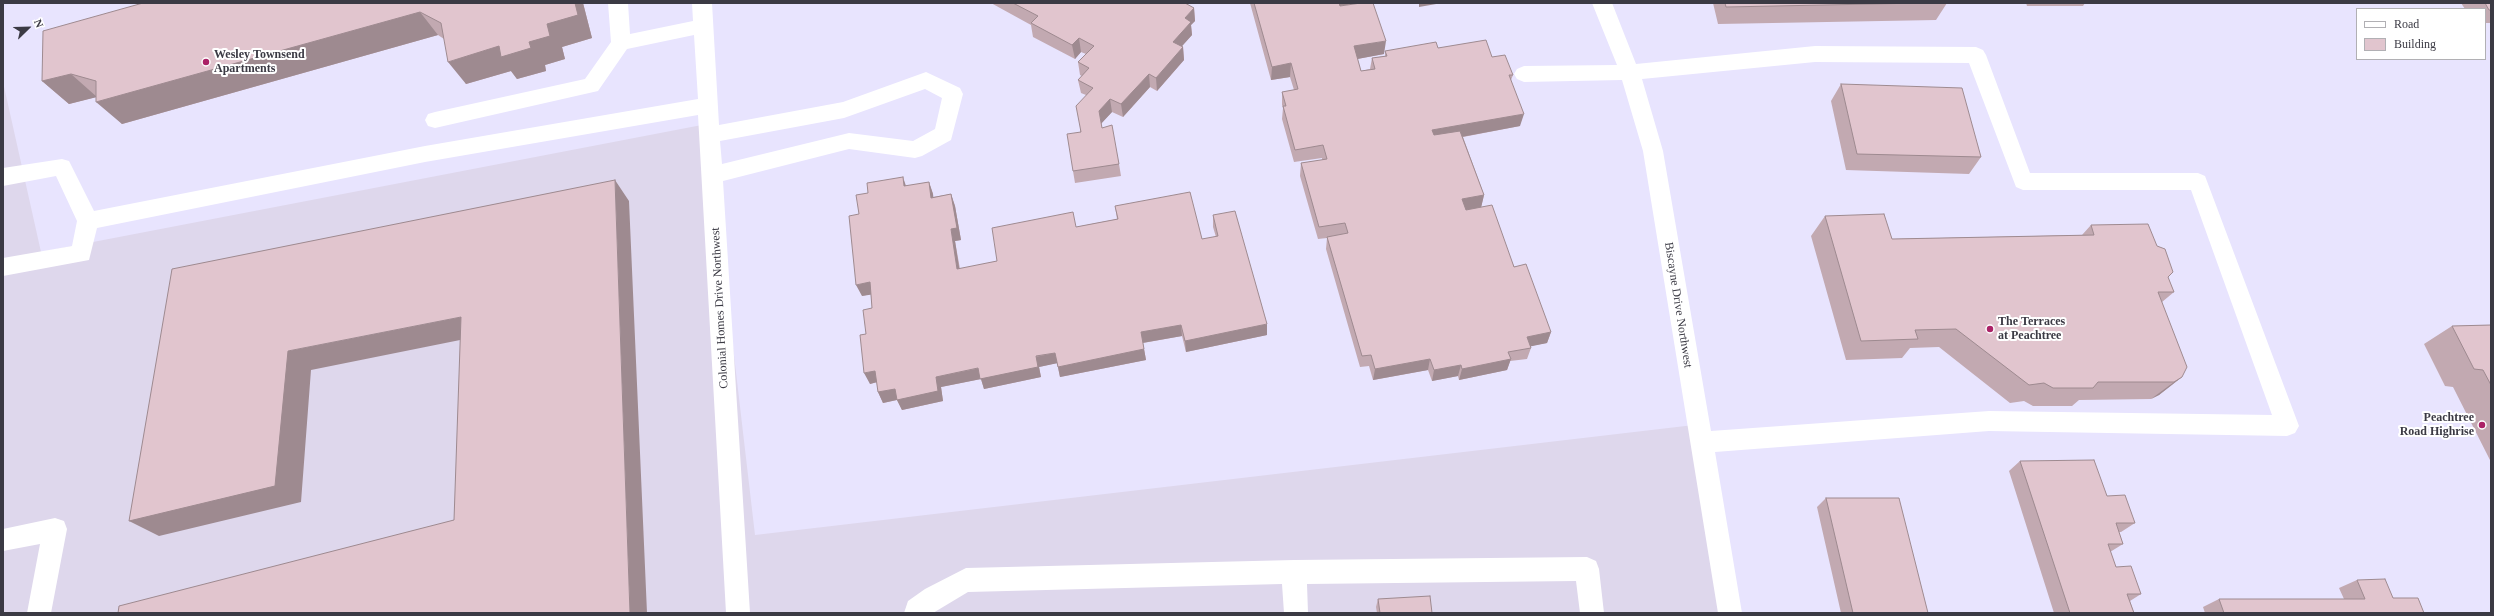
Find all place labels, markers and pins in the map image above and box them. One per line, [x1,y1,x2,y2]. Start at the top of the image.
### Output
place label: Wesley Townsend Apartments [214,48,305,76]
marker: Wesley Townsend Apartments [201,57,211,67]
place label: The Terraces at Peachtree [1998,315,2065,343]
marker: The Terraces at Peachtree [1985,324,1995,334]
place label: Peachtree Road Highrise [2400,411,2474,439]
marker: Peachtree Road Highrise [2477,420,2487,430]

